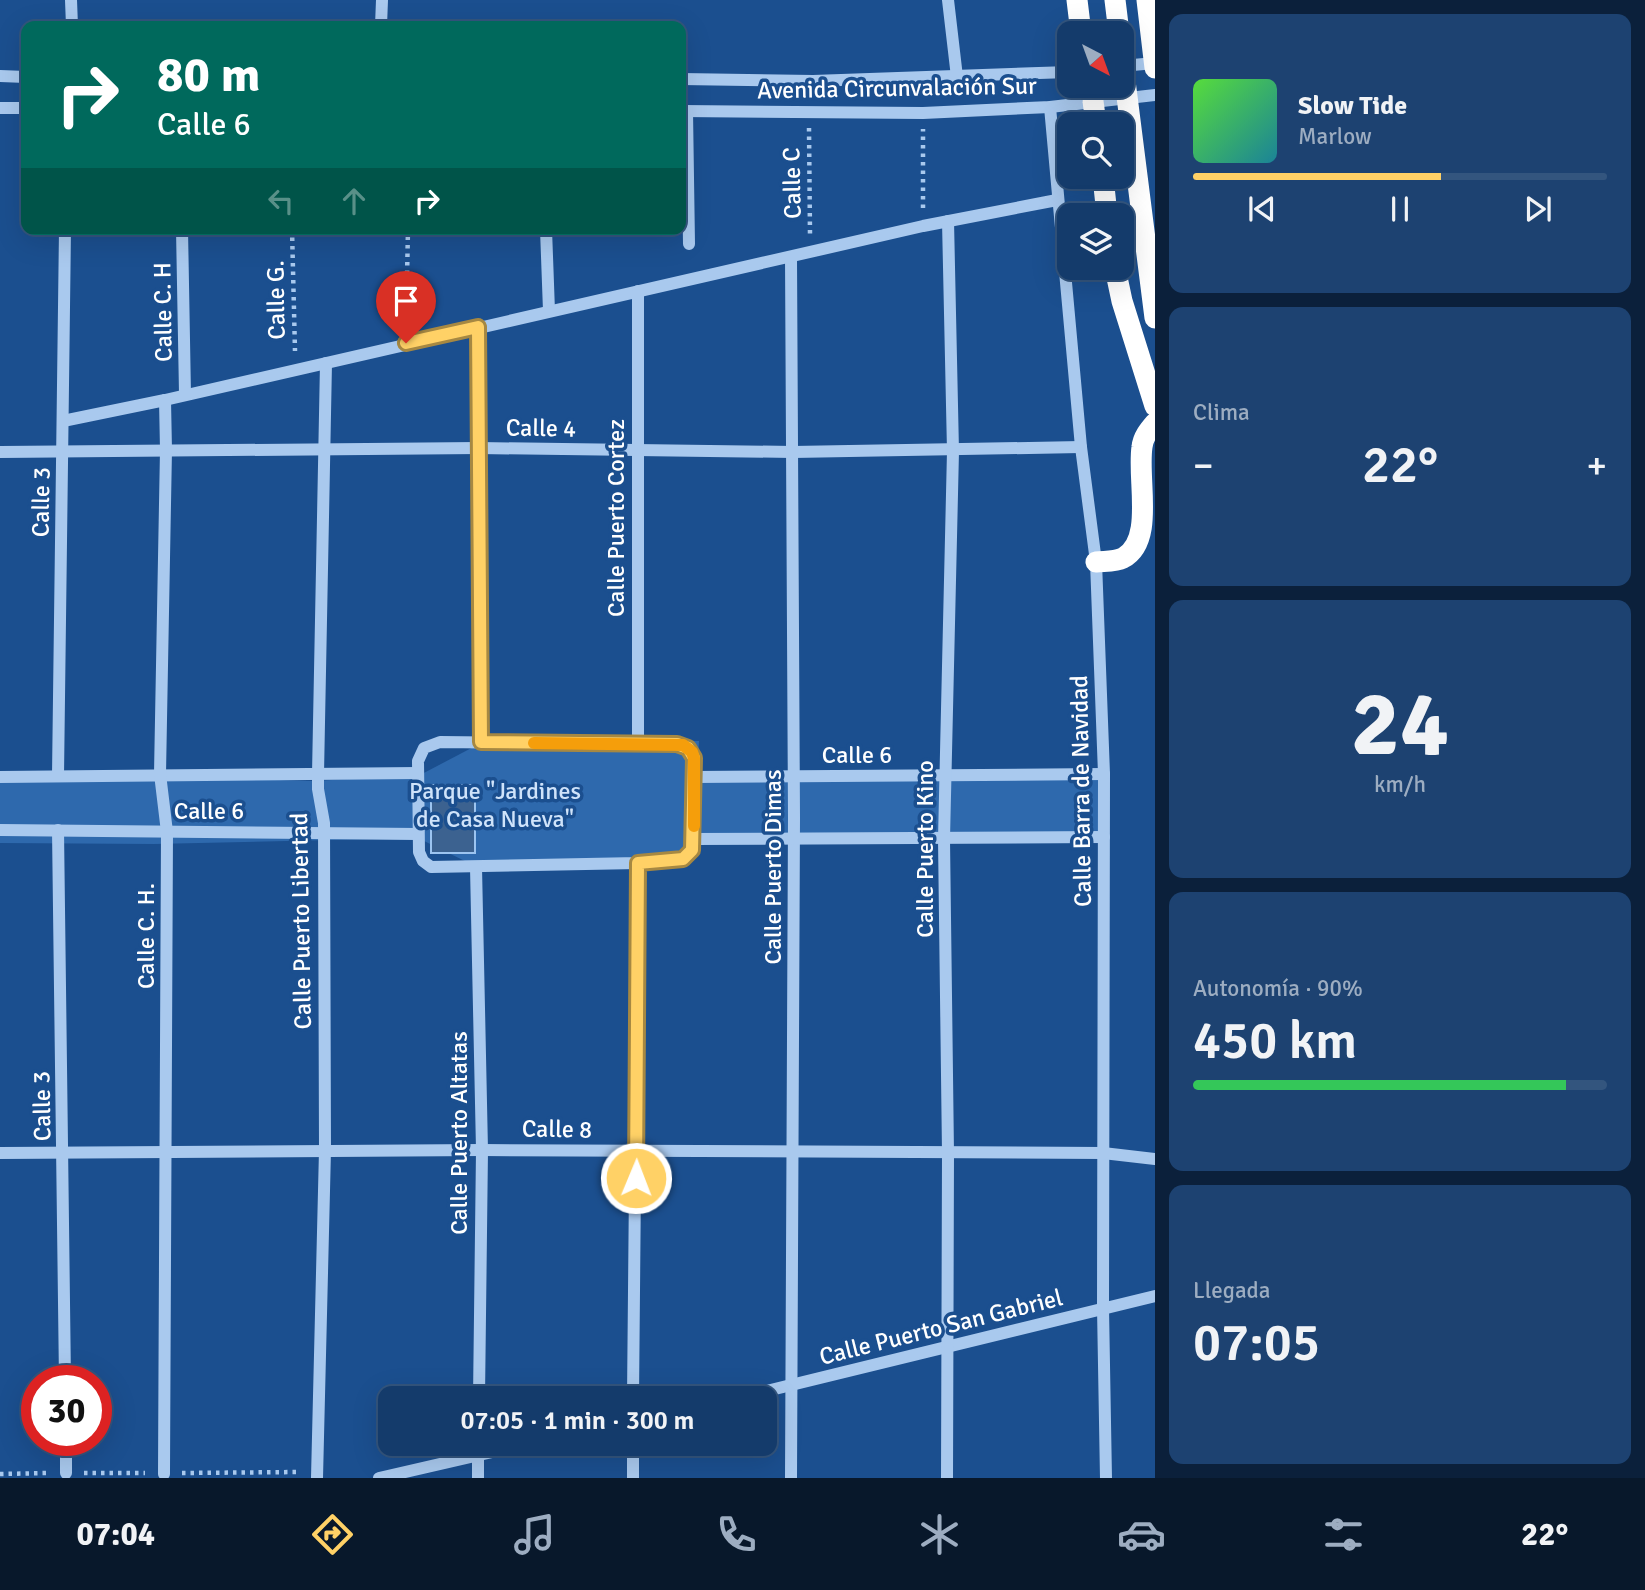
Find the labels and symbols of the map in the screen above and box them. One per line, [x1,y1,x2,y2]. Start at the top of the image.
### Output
north arrow [1057,21,1134,98]
street label: Avenida Circunvalación Sur [757,71,1037,105]
street label: Calle C [776,147,808,219]
street label: Calle G. [260,260,292,340]
street label: Calle C. H [147,262,179,362]
pin [376,271,436,343]
street label: Calle 4 [506,412,576,444]
street label: Calle Puerto Cortez [601,419,631,617]
street label: Calle 3 [25,467,57,537]
street label: Calle Barra de Navidad [1064,675,1098,907]
street label: Calle 6 [822,740,892,770]
street label: Calle Puerto Kino [910,760,940,938]
street label: Calle Puerto Dimas [758,770,788,964]
park label: Parque "Jardines de Casa Nueva" [409,776,581,834]
street label: Calle 6 [174,796,244,826]
street label: Calle Puerto Libertad [284,812,318,1030]
street label: Calle C. H. [131,883,161,989]
street label: Calle Puerto Altatas [444,1031,474,1235]
street label: Calle 3 [26,1071,58,1141]
street label: Calle 8 [522,1113,592,1145]
position arrow [599,1141,673,1215]
street label: Calle Puerto San Gabriel [816,1282,1066,1372]
speed limit sign: 30 [21,1365,112,1456]

